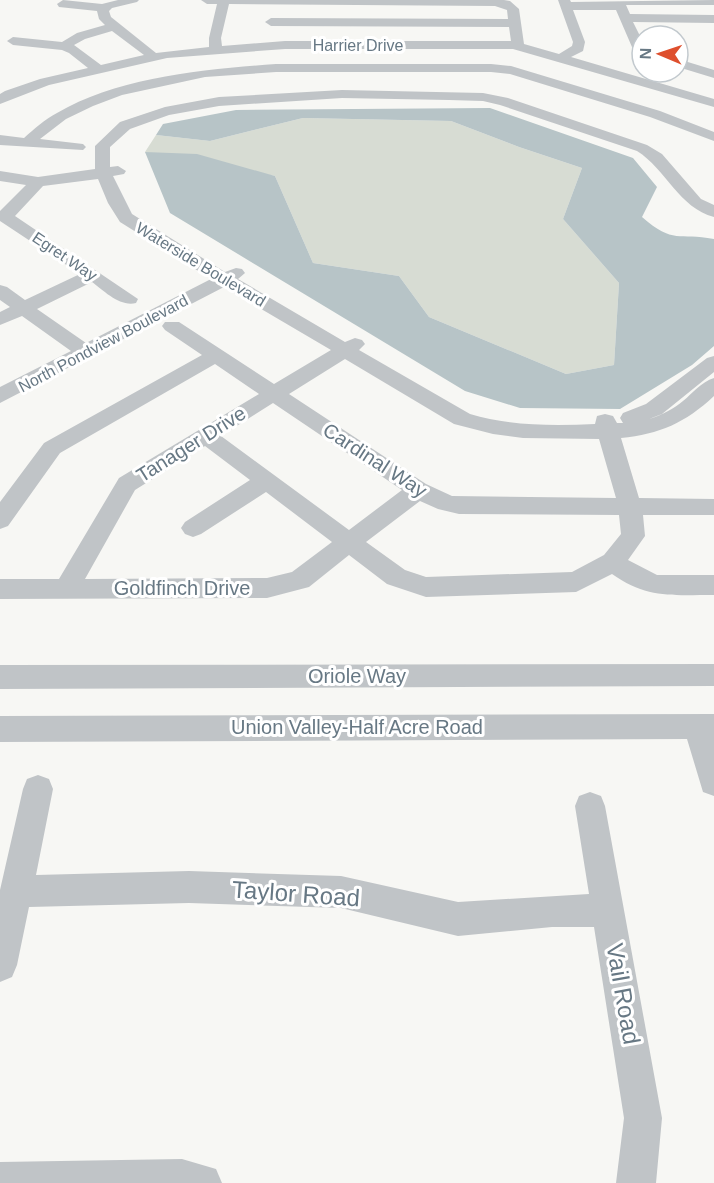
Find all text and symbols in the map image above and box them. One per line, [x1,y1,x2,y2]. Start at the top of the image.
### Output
north arrow [630,24,690,84]
street label: Harrier Drive [313,37,403,54]
text: N [637,47,654,60]
street label: Waterside Boulevard [133,219,269,310]
street label: Egret Way [29,229,100,284]
street label: North Pondview Boulevard [16,291,191,395]
street label: Tanager Drive [132,402,250,486]
street label: Cardinal Way [319,418,431,502]
street label: Goldfinch Drive [114,577,250,599]
street label: Oriole Way [308,665,406,687]
street label: Union Valley-Half Acre Road [231,716,483,738]
street label: Taylor Road [231,876,361,911]
street label: Vail Road [601,941,646,1047]

